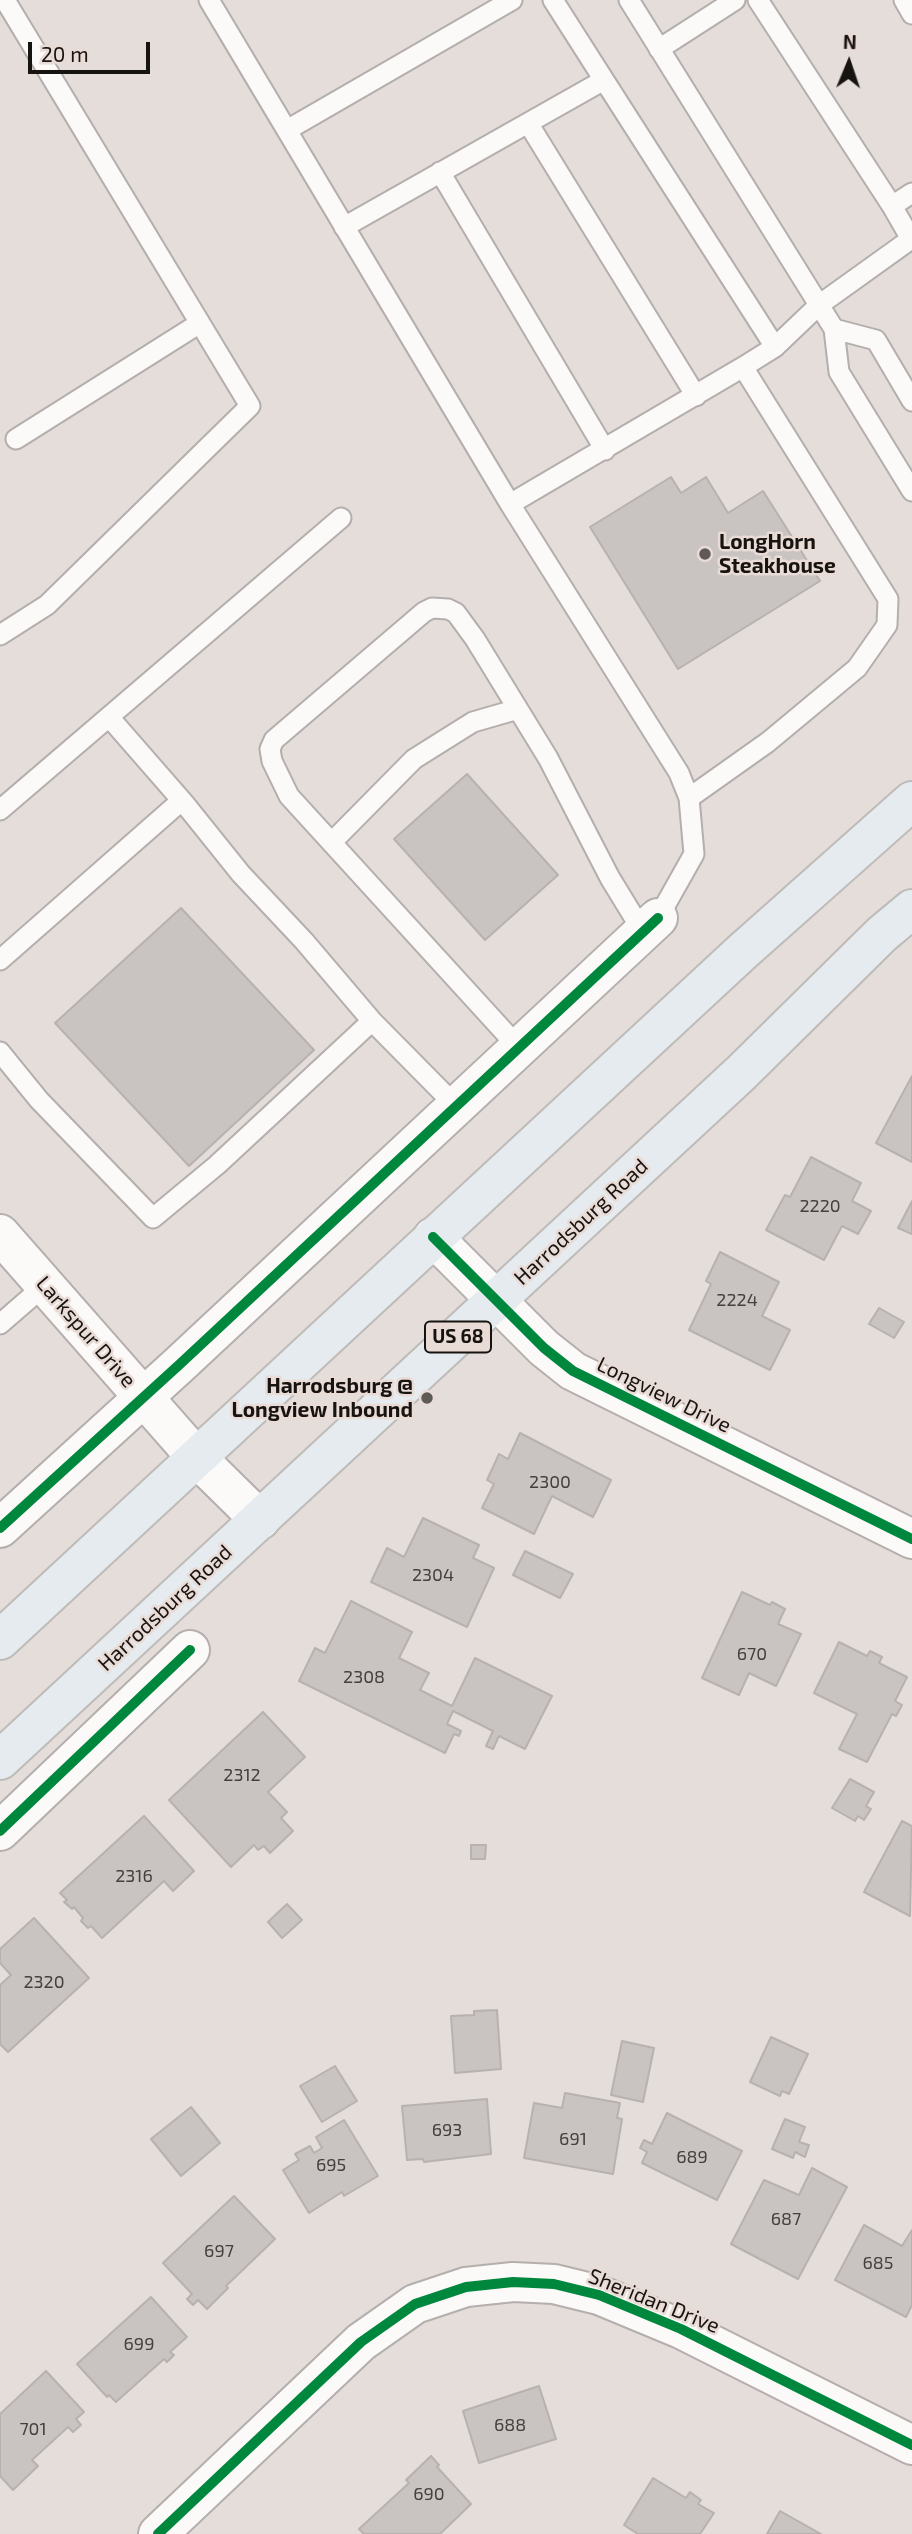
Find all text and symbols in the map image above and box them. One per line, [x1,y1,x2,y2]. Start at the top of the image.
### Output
scale bar [32,28,154,72]
north arrow [814,28,884,98]
text: N [842,30,857,53]
text: 20 m [41,41,89,66]
place label: LongHorn Steakhouse [719,529,836,579]
marker: LongHorn Steakhouse [697,546,713,562]
street label: Harrodsburg Road [509,1154,653,1290]
house number: 2220 [799,1195,841,1217]
street label: Larkspur Drive [31,1271,141,1393]
house number: 2224 [716,1289,758,1311]
road number: US 68 [425,1322,491,1352]
street label: Longview Drive [593,1352,735,1438]
place label: Harrodsburg @ Longview Inbound [231,1373,413,1423]
marker: Harrodsburg @ Longview Inbound [419,1390,435,1406]
house number: 2300 [529,1471,571,1493]
street label: Harrodsburg Road [93,1540,237,1676]
house number: 2304 [412,1564,454,1586]
house number: 670 [737,1643,767,1665]
house number: 2308 [343,1666,385,1688]
house number: 2312 [223,1764,261,1786]
house number: 2316 [115,1865,153,1887]
house number: 2320 [23,1971,65,1993]
house number: 693 [432,2119,462,2141]
house number: 691 [559,2128,587,2150]
house number: 689 [676,2146,708,2168]
house number: 695 [316,2154,346,2176]
house number: 687 [771,2208,801,2230]
house number: 697 [204,2240,234,2262]
house number: 685 [863,2252,893,2274]
street label: Sheridan Drive [585,2263,723,2339]
house number: 699 [124,2333,154,2355]
house number: 688 [494,2414,526,2436]
house number: 701 [19,2418,47,2440]
house number: 690 [413,2483,445,2505]

